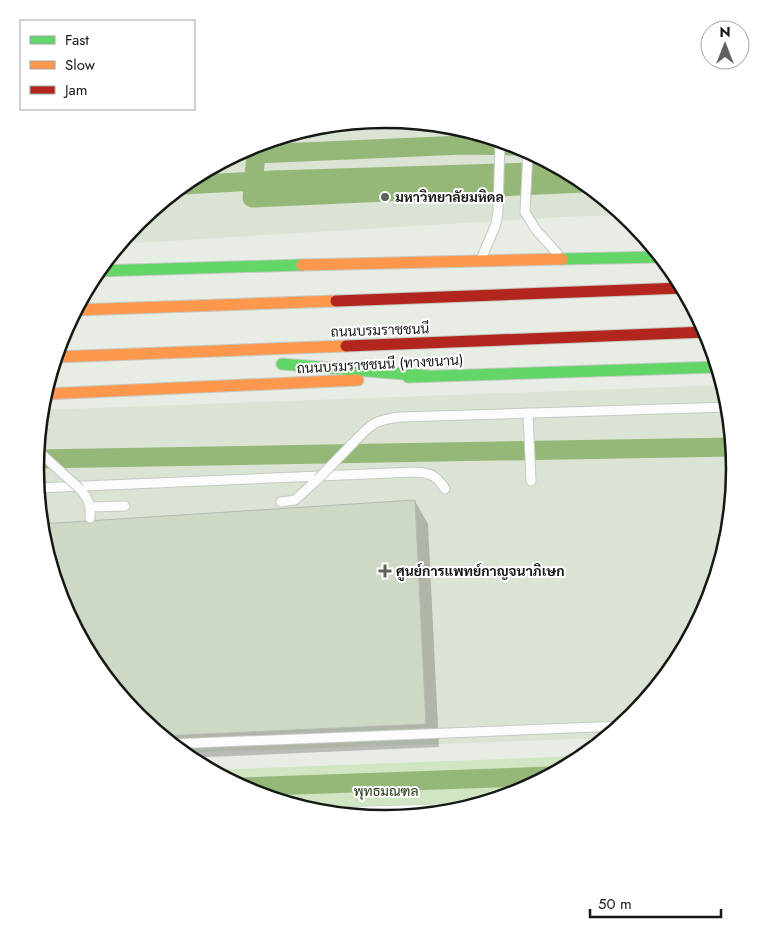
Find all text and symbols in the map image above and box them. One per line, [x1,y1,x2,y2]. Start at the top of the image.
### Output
legend [20,20,195,110]
north arrow [700,20,750,70]
text: N [719,22,731,42]
text: Fast [65,29,89,51]
text: Slow [65,54,96,76]
text: Jam [63,79,88,101]
place label: มหาวิทยาลัยมหิดล [395,187,504,207]
marker: มหาวิทยาลัยมหิดล [379,191,391,203]
street label: ถนนบรมราชชนนี [330,318,430,342]
street label: ถนนบรมราชชนนี (ทางขนาน) [296,350,464,378]
place label: ศูนย์การแพทย์กาญจนาภิเษก [396,561,565,582]
marker: ศูนย์การแพทย์กาญจนาภิเษก [378,564,392,578]
park label: พุทธมณฑล [353,781,419,801]
scale bar [590,886,721,918]
text: 50 m [598,893,632,915]

